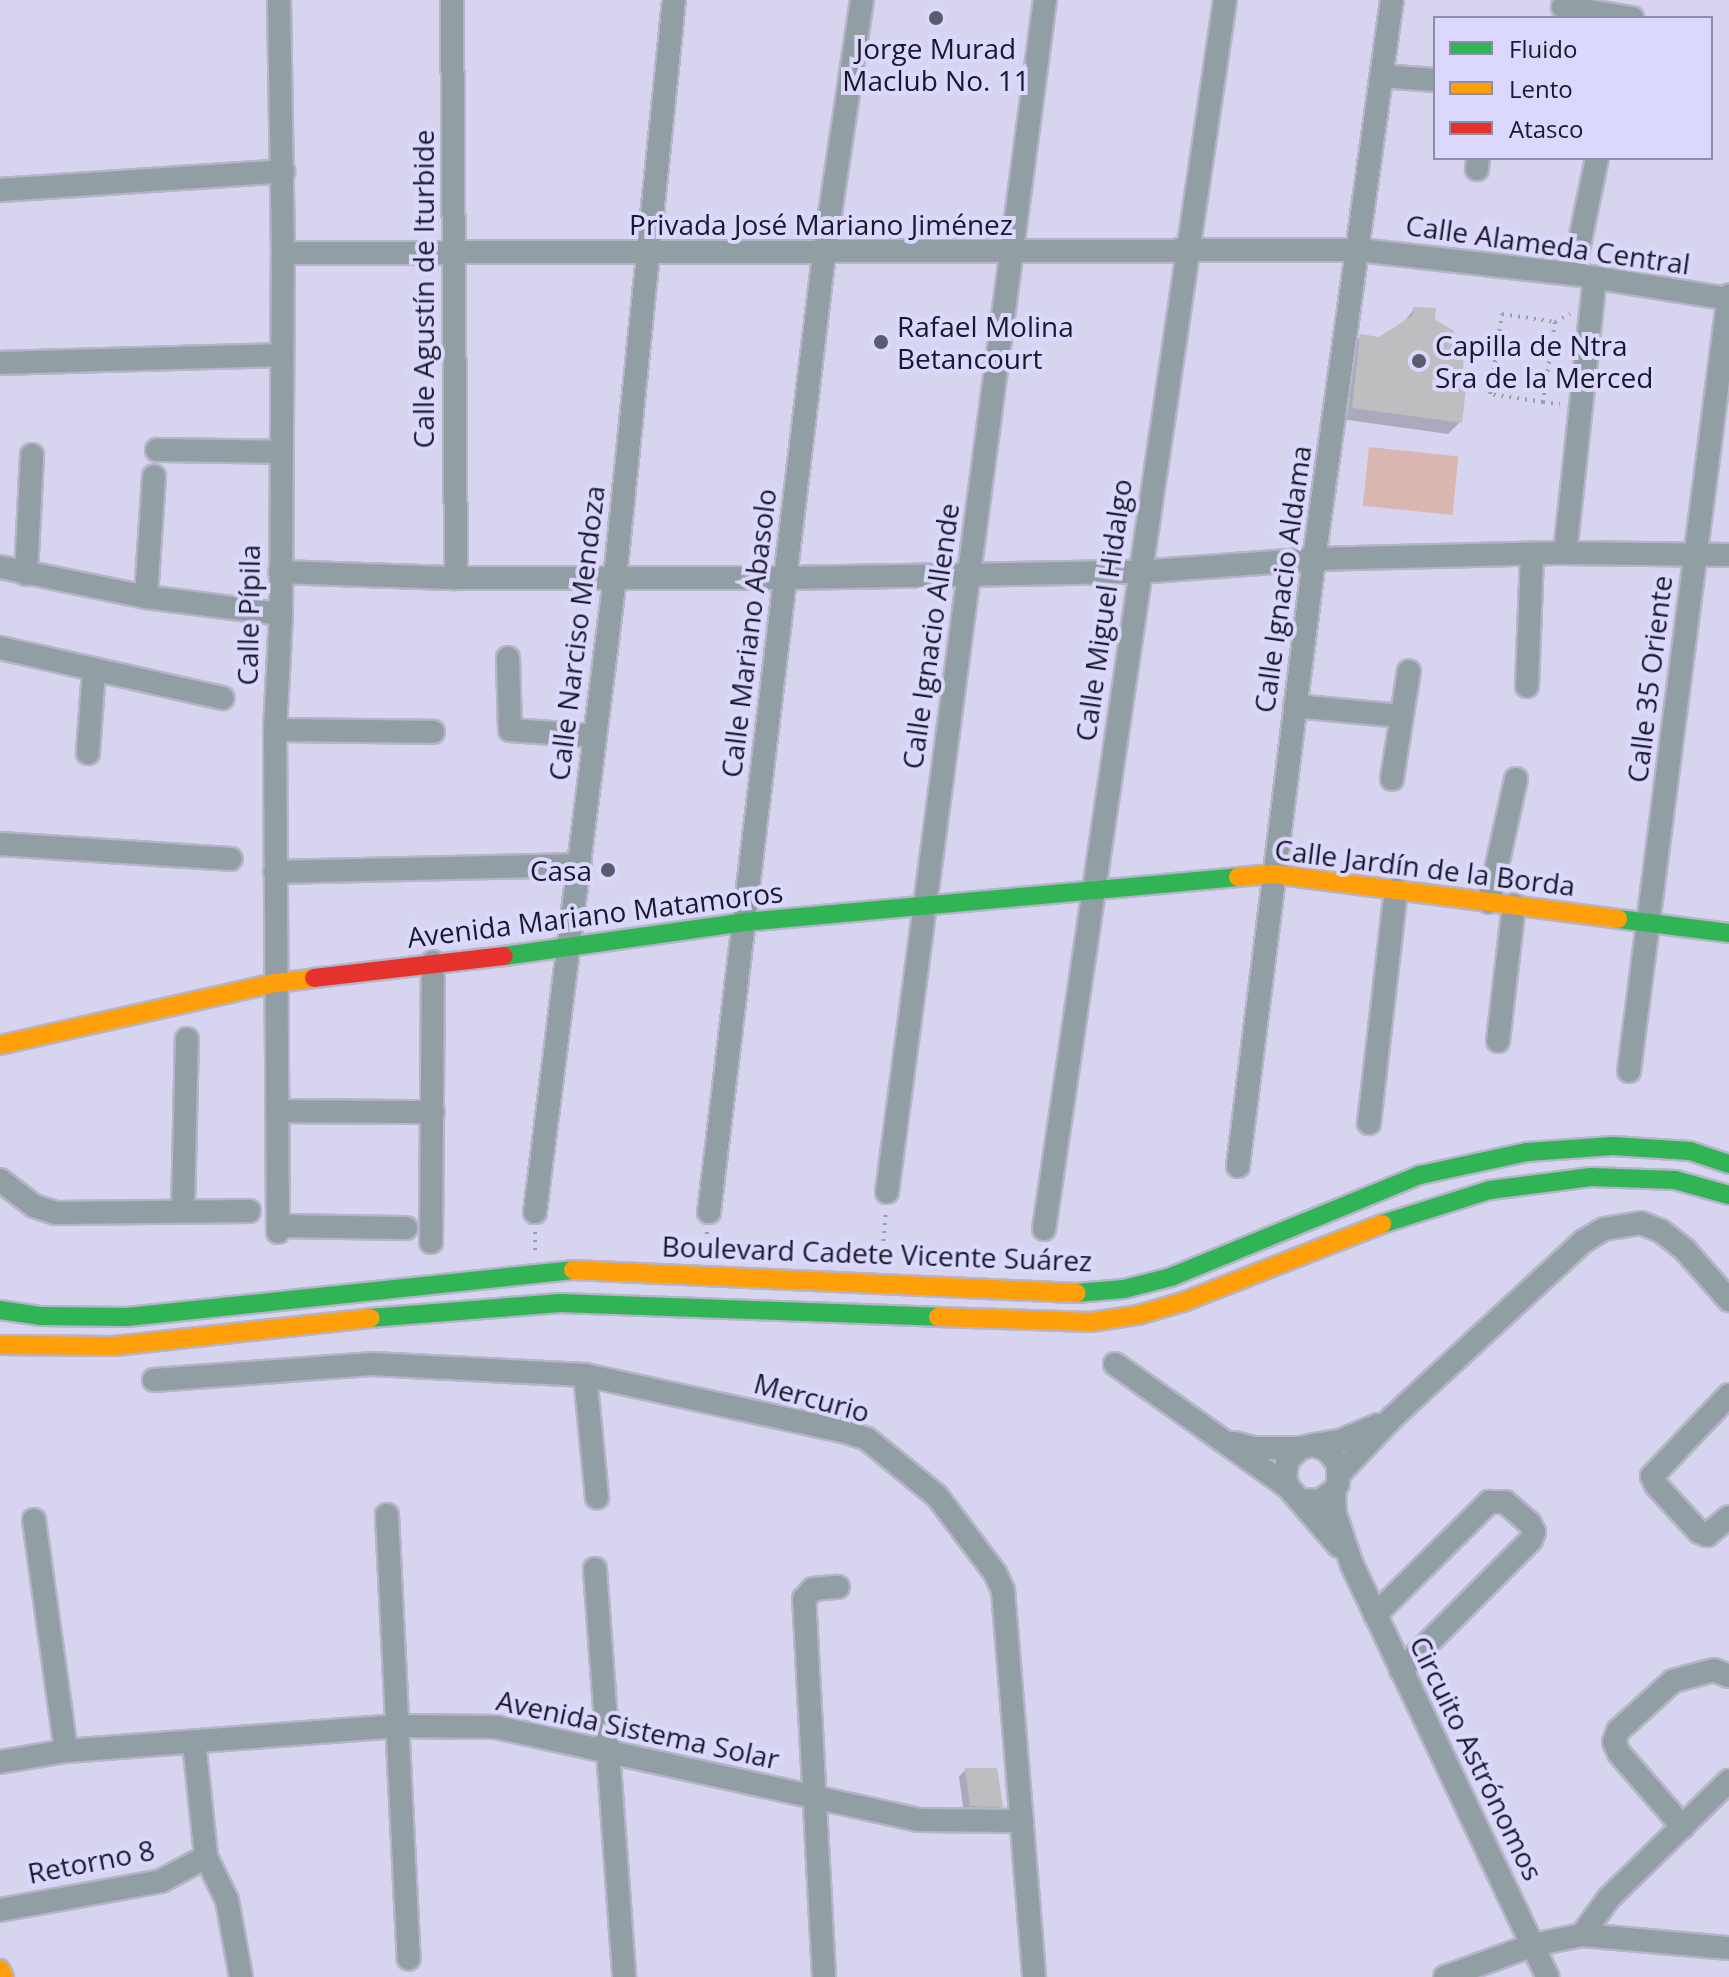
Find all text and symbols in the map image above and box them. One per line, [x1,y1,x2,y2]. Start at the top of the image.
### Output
marker: Jorge Murad Maclub No. 11 [927,9,945,27]
legend [1433,16,1713,160]
place label: Jorge Murad Maclub No. 11 [842,31,1030,97]
text: Fluido [1509,32,1577,65]
text: Lento [1509,72,1573,105]
text: Atasco [1509,112,1583,145]
street label: Calle Agustín de Iturbide [406,130,440,448]
street label: Privada José Mariano Jiménez [629,207,1013,241]
street label: Calle Alameda Central [1404,207,1692,281]
place label: Rafael Molina Betancourt [897,309,1074,375]
place label: Capilla de Ntra Sra de la Merced [1435,328,1653,394]
marker: Rafael Molina Betancourt [872,333,890,351]
marker: Capilla de Ntra Sra de la Merced [1410,352,1428,370]
street label: Calle Ignacio Aldama [1247,443,1317,715]
street label: Calle Miguel Hidalgo [1068,477,1138,743]
street label: Calle Narciso Mendoza [541,484,611,782]
street label: Calle Mariano Abasolo [714,487,782,779]
street label: Calle Ignacio Allende [895,501,965,771]
street label: Calle Pípila [230,544,266,686]
street label: Calle 35 Oriente [1620,573,1678,785]
street label: Calle Jardín de la Borda [1273,832,1577,902]
place label: Casa [530,853,592,887]
marker: Casa [599,861,617,879]
street label: Avenida Mariano Matamoros [405,874,785,954]
street label: Boulevard Cadete Vicente Suárez [661,1229,1093,1277]
street label: Mercurio [751,1365,873,1429]
street label: Circuito Astrónomos [1403,1630,1551,1886]
street label: Avenida Sistema Solar [494,1683,782,1775]
street label: Retorno 8 [25,1832,157,1890]

